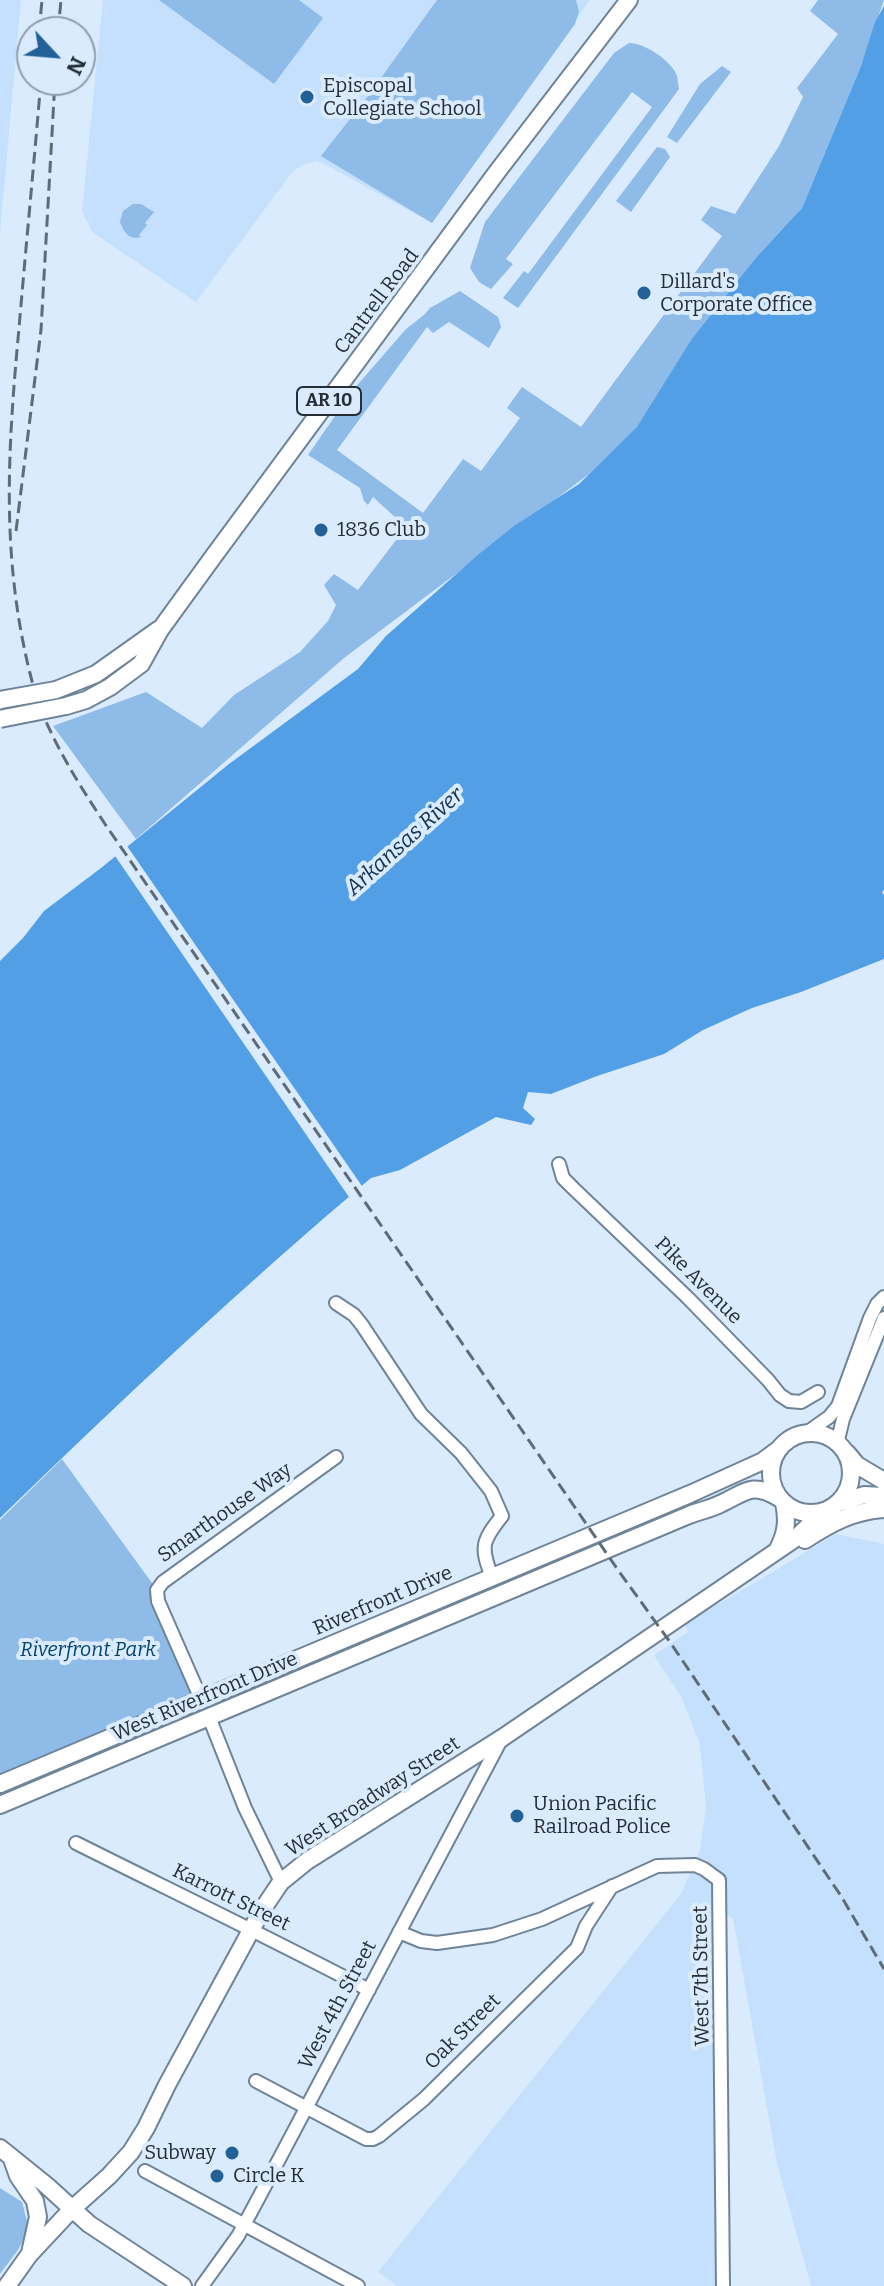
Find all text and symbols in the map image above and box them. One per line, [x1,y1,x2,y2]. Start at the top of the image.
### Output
north arrow [16,16,96,96]
text: N [60,52,92,79]
place label: Episcopal Collegiate School [323,74,482,121]
marker: Episcopal Collegiate School [298,88,316,106]
street label: Cantrell Road [330,245,424,359]
place label: Dillard's Corporate Office [660,270,813,317]
marker: Dillard's Corporate Office [635,284,653,302]
road number: AR 10 [297,387,361,415]
place label: 1836 Club [337,518,426,542]
marker: 1836 Club [312,521,330,539]
water label: Arkansas River [341,782,469,902]
street label: Pike Avenue [649,1232,747,1330]
street label: Smarthouse Way [153,1458,297,1568]
street label: Riverfront Drive [310,1561,456,1641]
park label: Riverfront Park [20,1638,156,1662]
street label: West Riverfront Drive [109,1647,301,1747]
street label: West Broadway Street [282,1732,464,1862]
place label: Union Pacific Railroad Police [533,1792,671,1839]
marker: Union Pacific Railroad Police [508,1807,526,1825]
street label: Karrott Street [168,1859,294,1937]
street label: West 7th Street [689,1905,715,2047]
street label: West 4th Street [294,1937,382,2073]
street label: Oak Street [420,1989,506,2075]
place label: Subway [144,2141,216,2165]
marker: Subway [223,2144,241,2162]
place label: Circle K [233,2164,304,2188]
marker: Circle K [208,2167,226,2185]

